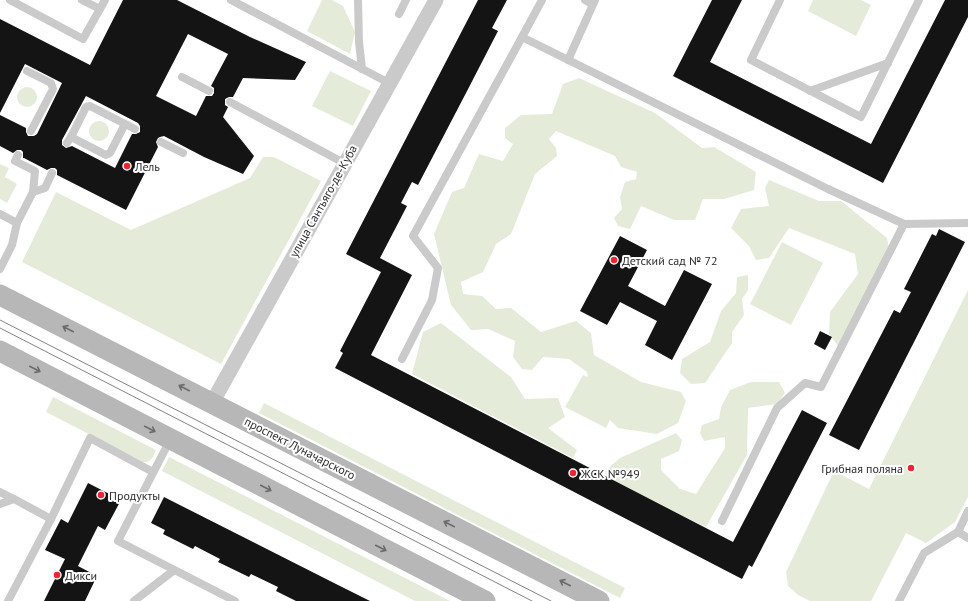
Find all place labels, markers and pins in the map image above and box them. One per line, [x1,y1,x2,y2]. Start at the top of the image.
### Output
place label: Лель [134,159,160,174]
marker: Лель [122,161,132,171]
place label: Детский сад № 72 [622,253,718,268]
marker: Детский сад № 72 [609,255,619,265]
place label: Грибная поляна [821,461,903,476]
marker: Грибная поляна [906,463,916,473]
place label: ЖСК №949 [580,466,640,481]
marker: ЖСК №949 [568,468,578,478]
place label: Продукты [109,488,160,503]
marker: Продукты [96,490,106,500]
place label: Дикси [65,568,97,583]
marker: Дикси [52,570,62,580]

